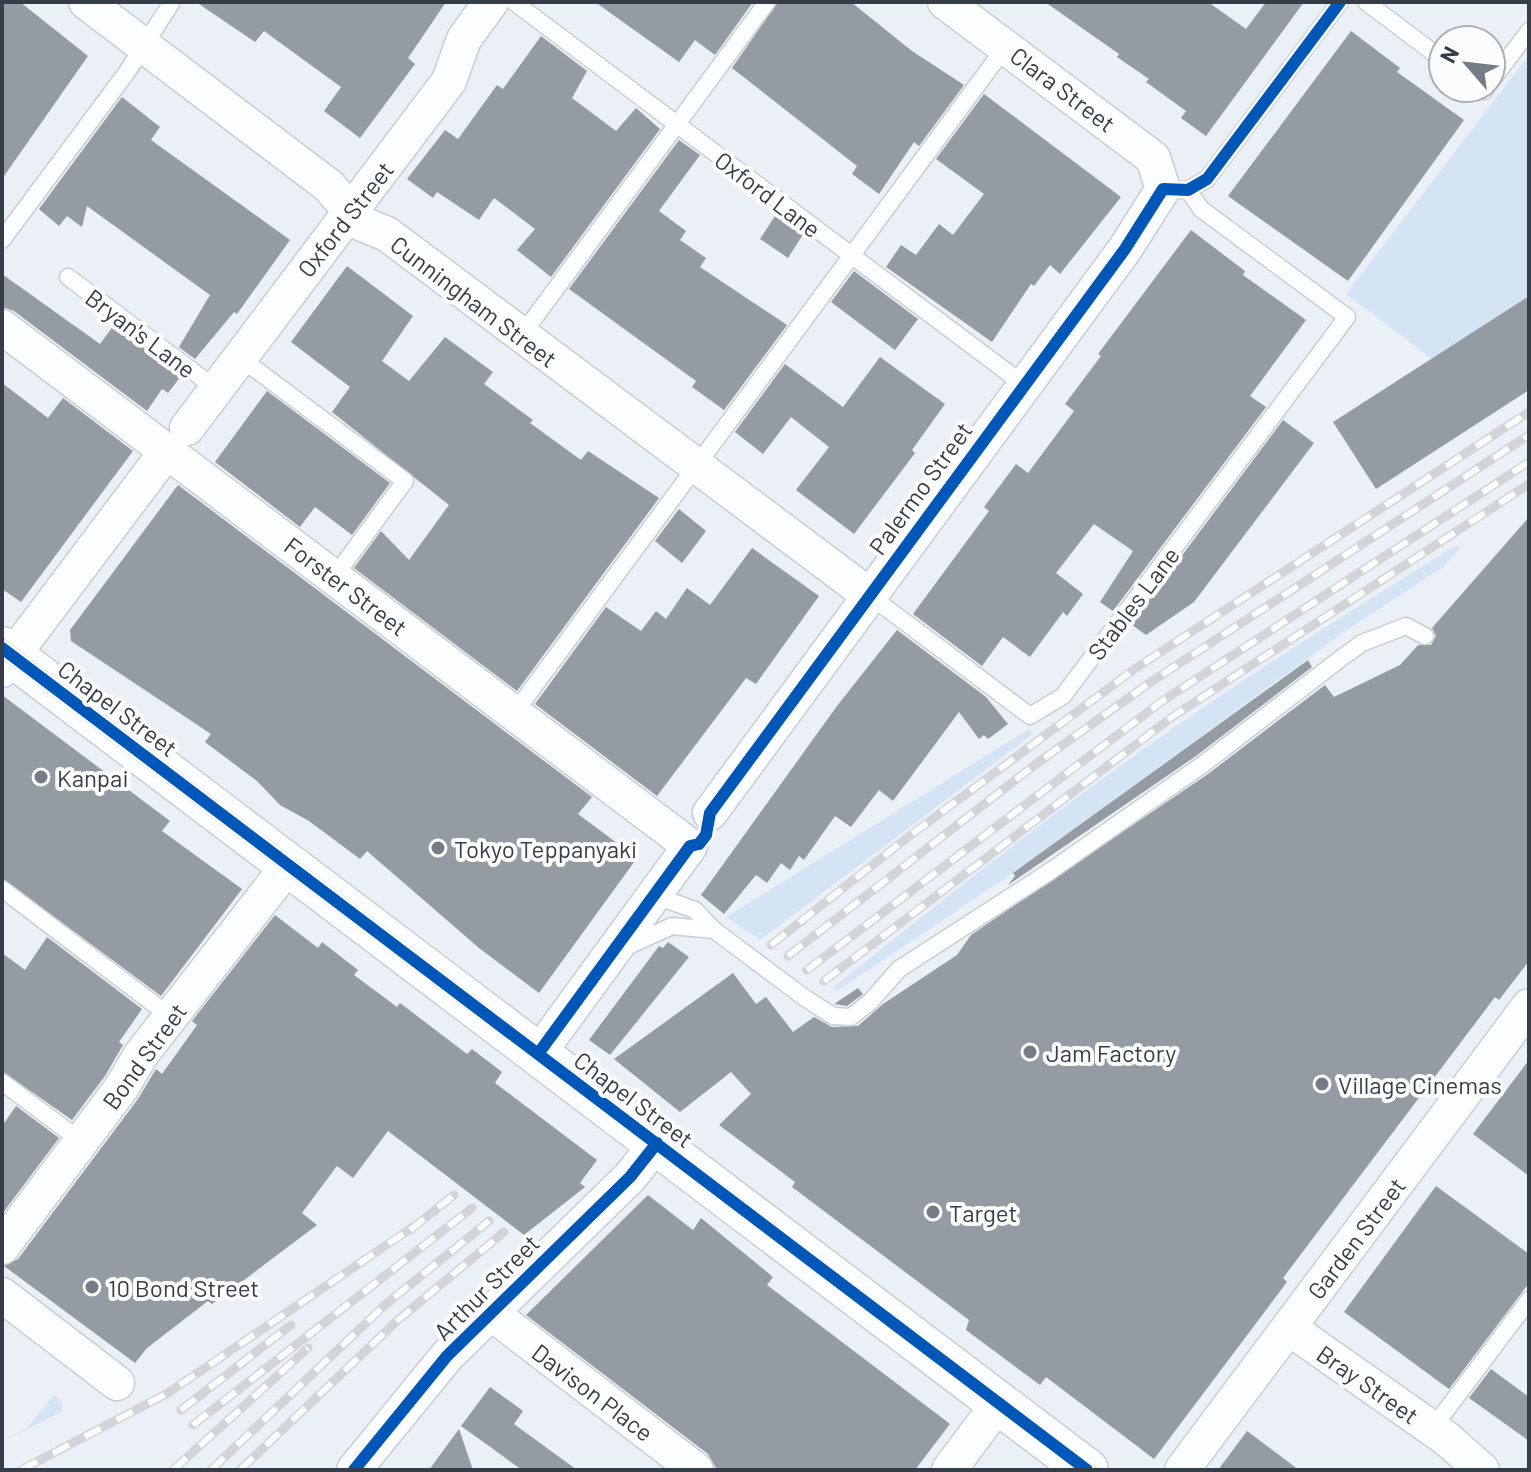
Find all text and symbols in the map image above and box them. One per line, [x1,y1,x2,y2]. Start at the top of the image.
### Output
north arrow [1427,24,1507,104]
street label: Clara Street [1005,40,1121,138]
text: N [1434,42,1463,67]
street label: Oxford Lane [709,145,827,243]
street label: Oxford Street [291,155,399,283]
street label: Cunningham Street [385,229,563,373]
street label: Bryan's Lane [80,282,202,384]
street label: Palermo Street [862,416,978,560]
street label: Forster Street [279,530,413,642]
street label: Stables Lane [1081,541,1185,665]
street label: Chapel Street [53,654,183,762]
place label: Kanpai [57,763,129,792]
marker: Kanpai [32,768,50,786]
place label: Tokyo Teppanyaki [454,834,637,863]
marker: Tokyo Teppanyaki [429,839,447,857]
street label: Bond Street [96,997,192,1115]
place label: Jam Factory [1046,1038,1176,1067]
marker: Jam Factory [1021,1043,1039,1061]
street label: Chapel Street [569,1045,699,1153]
place label: Village Cinemas [1338,1070,1502,1099]
marker: Village Cinemas [1313,1075,1331,1093]
street label: Garden Street [1301,1172,1411,1304]
place label: Target [949,1198,1017,1227]
marker: Target [924,1203,942,1221]
street label: Arthur Street [427,1228,545,1346]
place label: 10 Bond Street [108,1273,259,1302]
marker: 10 Bond Street [83,1278,101,1296]
street label: Davison Place [527,1337,659,1447]
street label: Bray Street [1312,1338,1424,1430]

